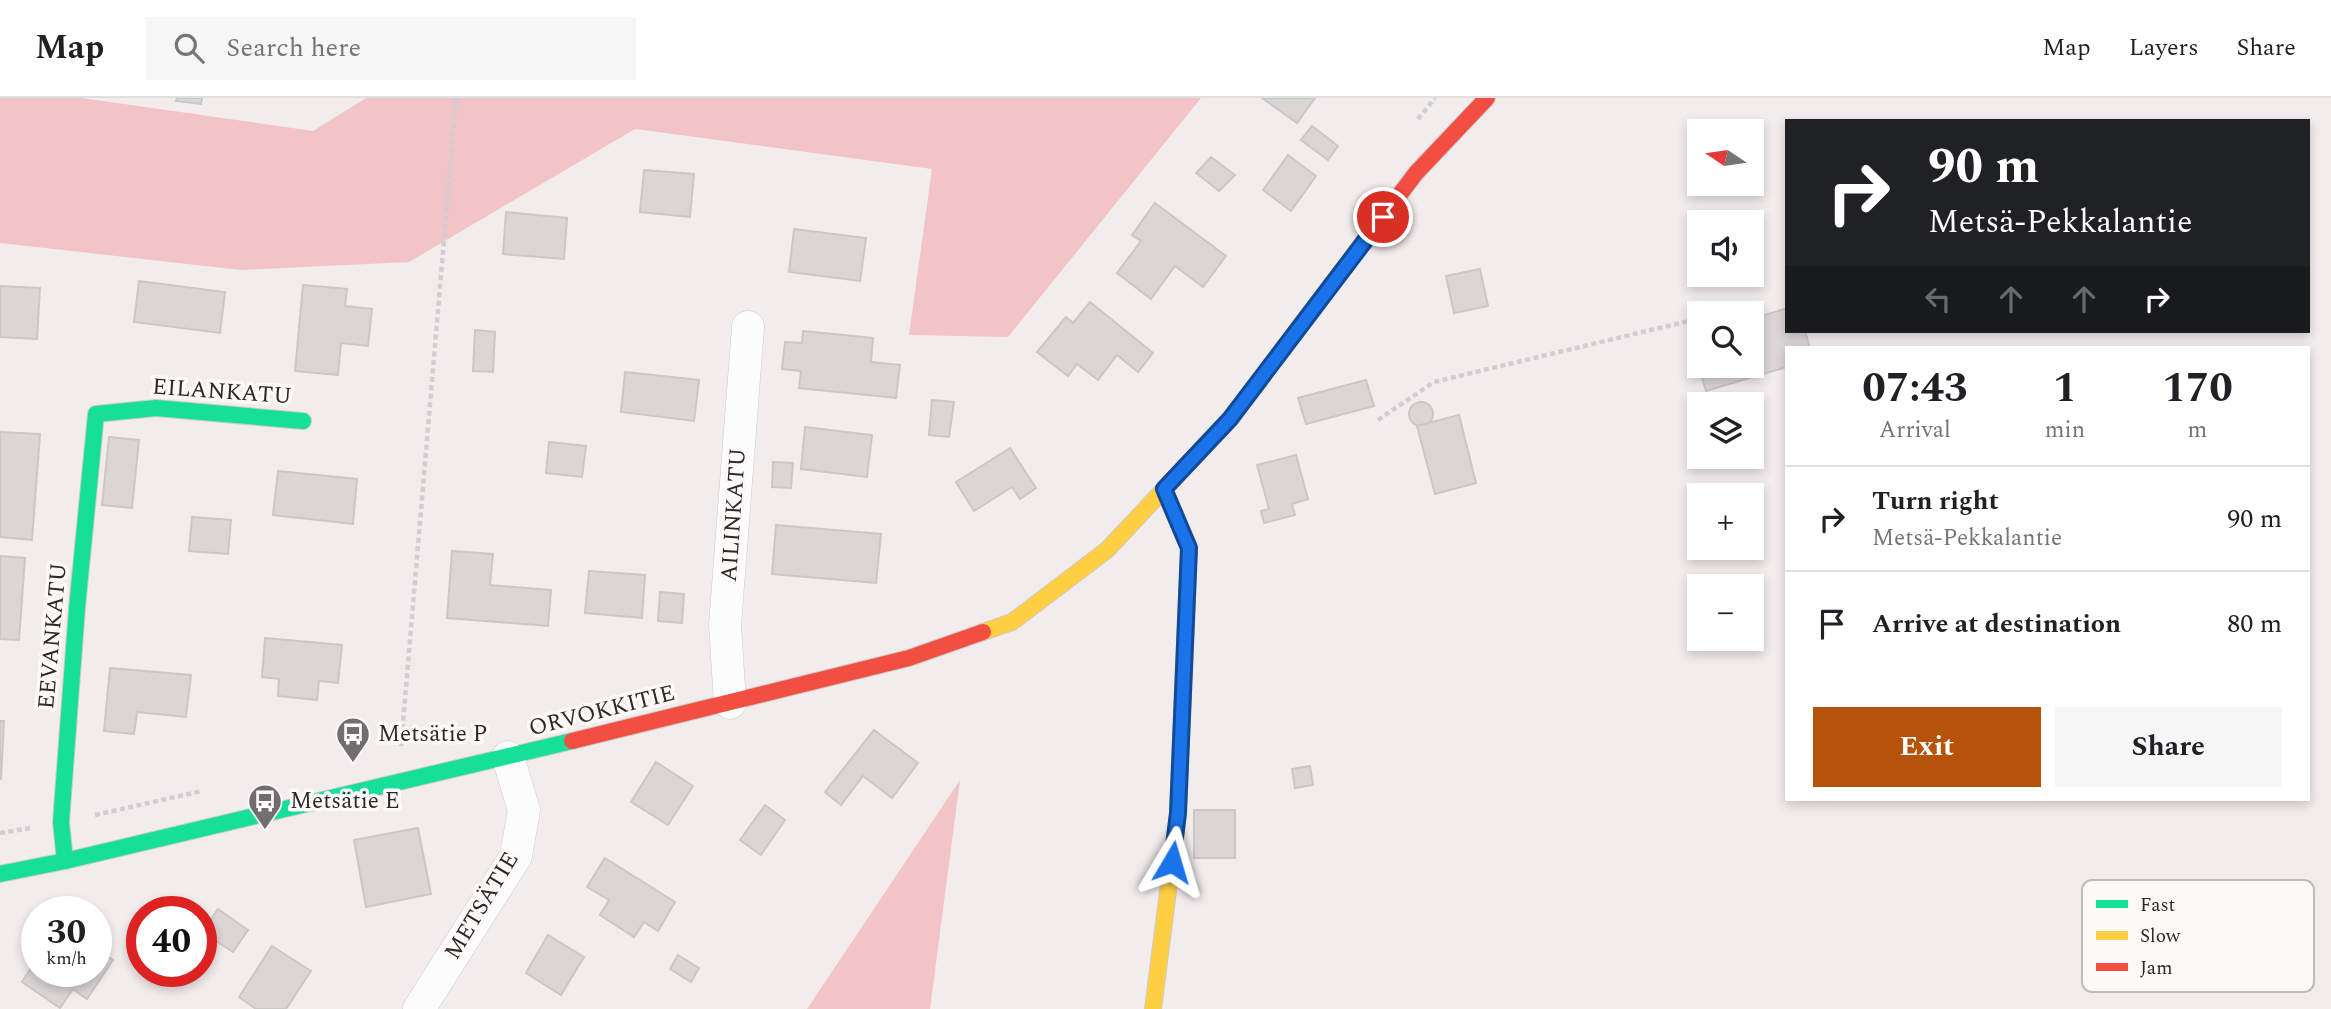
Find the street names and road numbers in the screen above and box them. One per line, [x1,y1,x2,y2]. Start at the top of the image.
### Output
street label: EILANKATU [151,370,293,414]
street label: AILINKATU [712,447,756,583]
street label: EEVANKATU [29,561,77,711]
street label: ORVOKKITIE [525,676,679,746]
street label: METSÄTIE [436,845,528,967]

